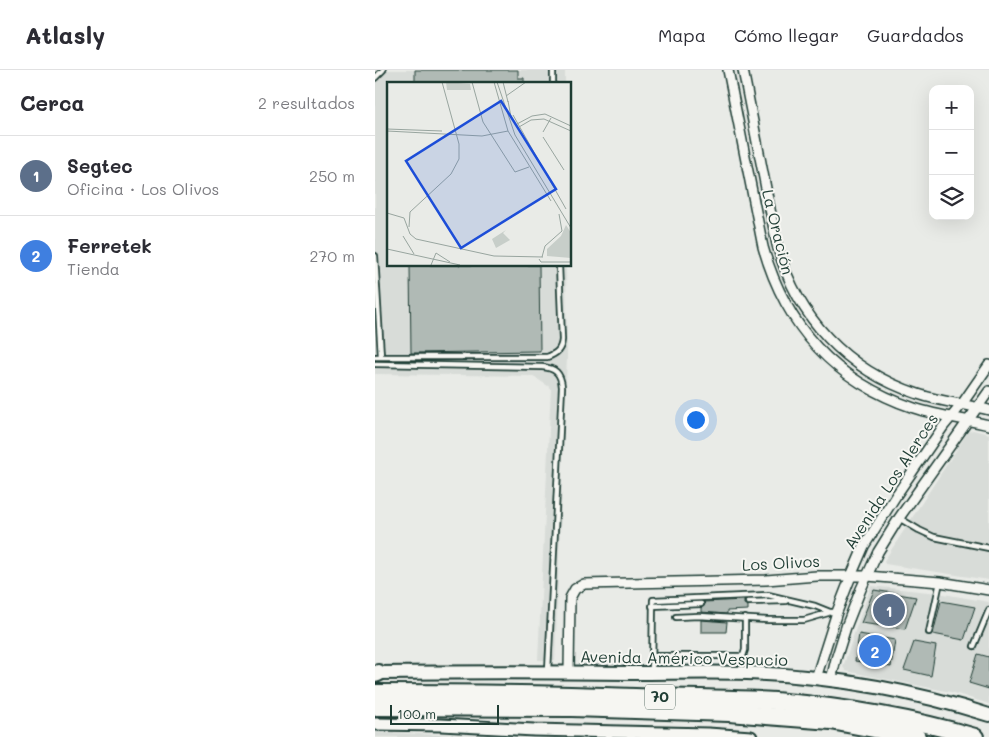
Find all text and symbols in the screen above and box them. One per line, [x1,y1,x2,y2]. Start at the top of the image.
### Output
text: Atlasly [25,19,105,50]
text: Mapa [658,23,706,47]
text: Cómo llegar [734,23,839,47]
text: Guardados [867,23,964,47]
inset map [387,82,571,266]
map controls [929,85,974,220]
button: + [929,85,974,130]
text: Cerca [20,89,85,116]
text: 2 resultados [258,92,355,113]
button: − [929,130,974,175]
text: Segtec [67,153,133,178]
text: 1 [32,165,40,186]
text: 250 m [309,165,355,186]
button: layers [929,175,974,220]
text: Oficina · Los Olivos [67,178,219,199]
street label: La Oración [758,187,799,277]
text: Ferretek [67,233,152,258]
text: 2 [32,245,40,266]
text: 270 m [309,245,355,266]
text: Tienda [67,258,120,279]
your location [683,407,709,433]
street label: Avenida Los Alerces [839,409,942,553]
street label: Los Olivos [741,550,821,575]
pin: 1 [873,591,905,629]
pin: 2 [859,632,891,670]
street label: Avenida Américo Vespucio [580,645,788,670]
road number: 70 [645,684,675,710]
scale bar [390,702,499,725]
text: 100 m [397,704,436,723]

